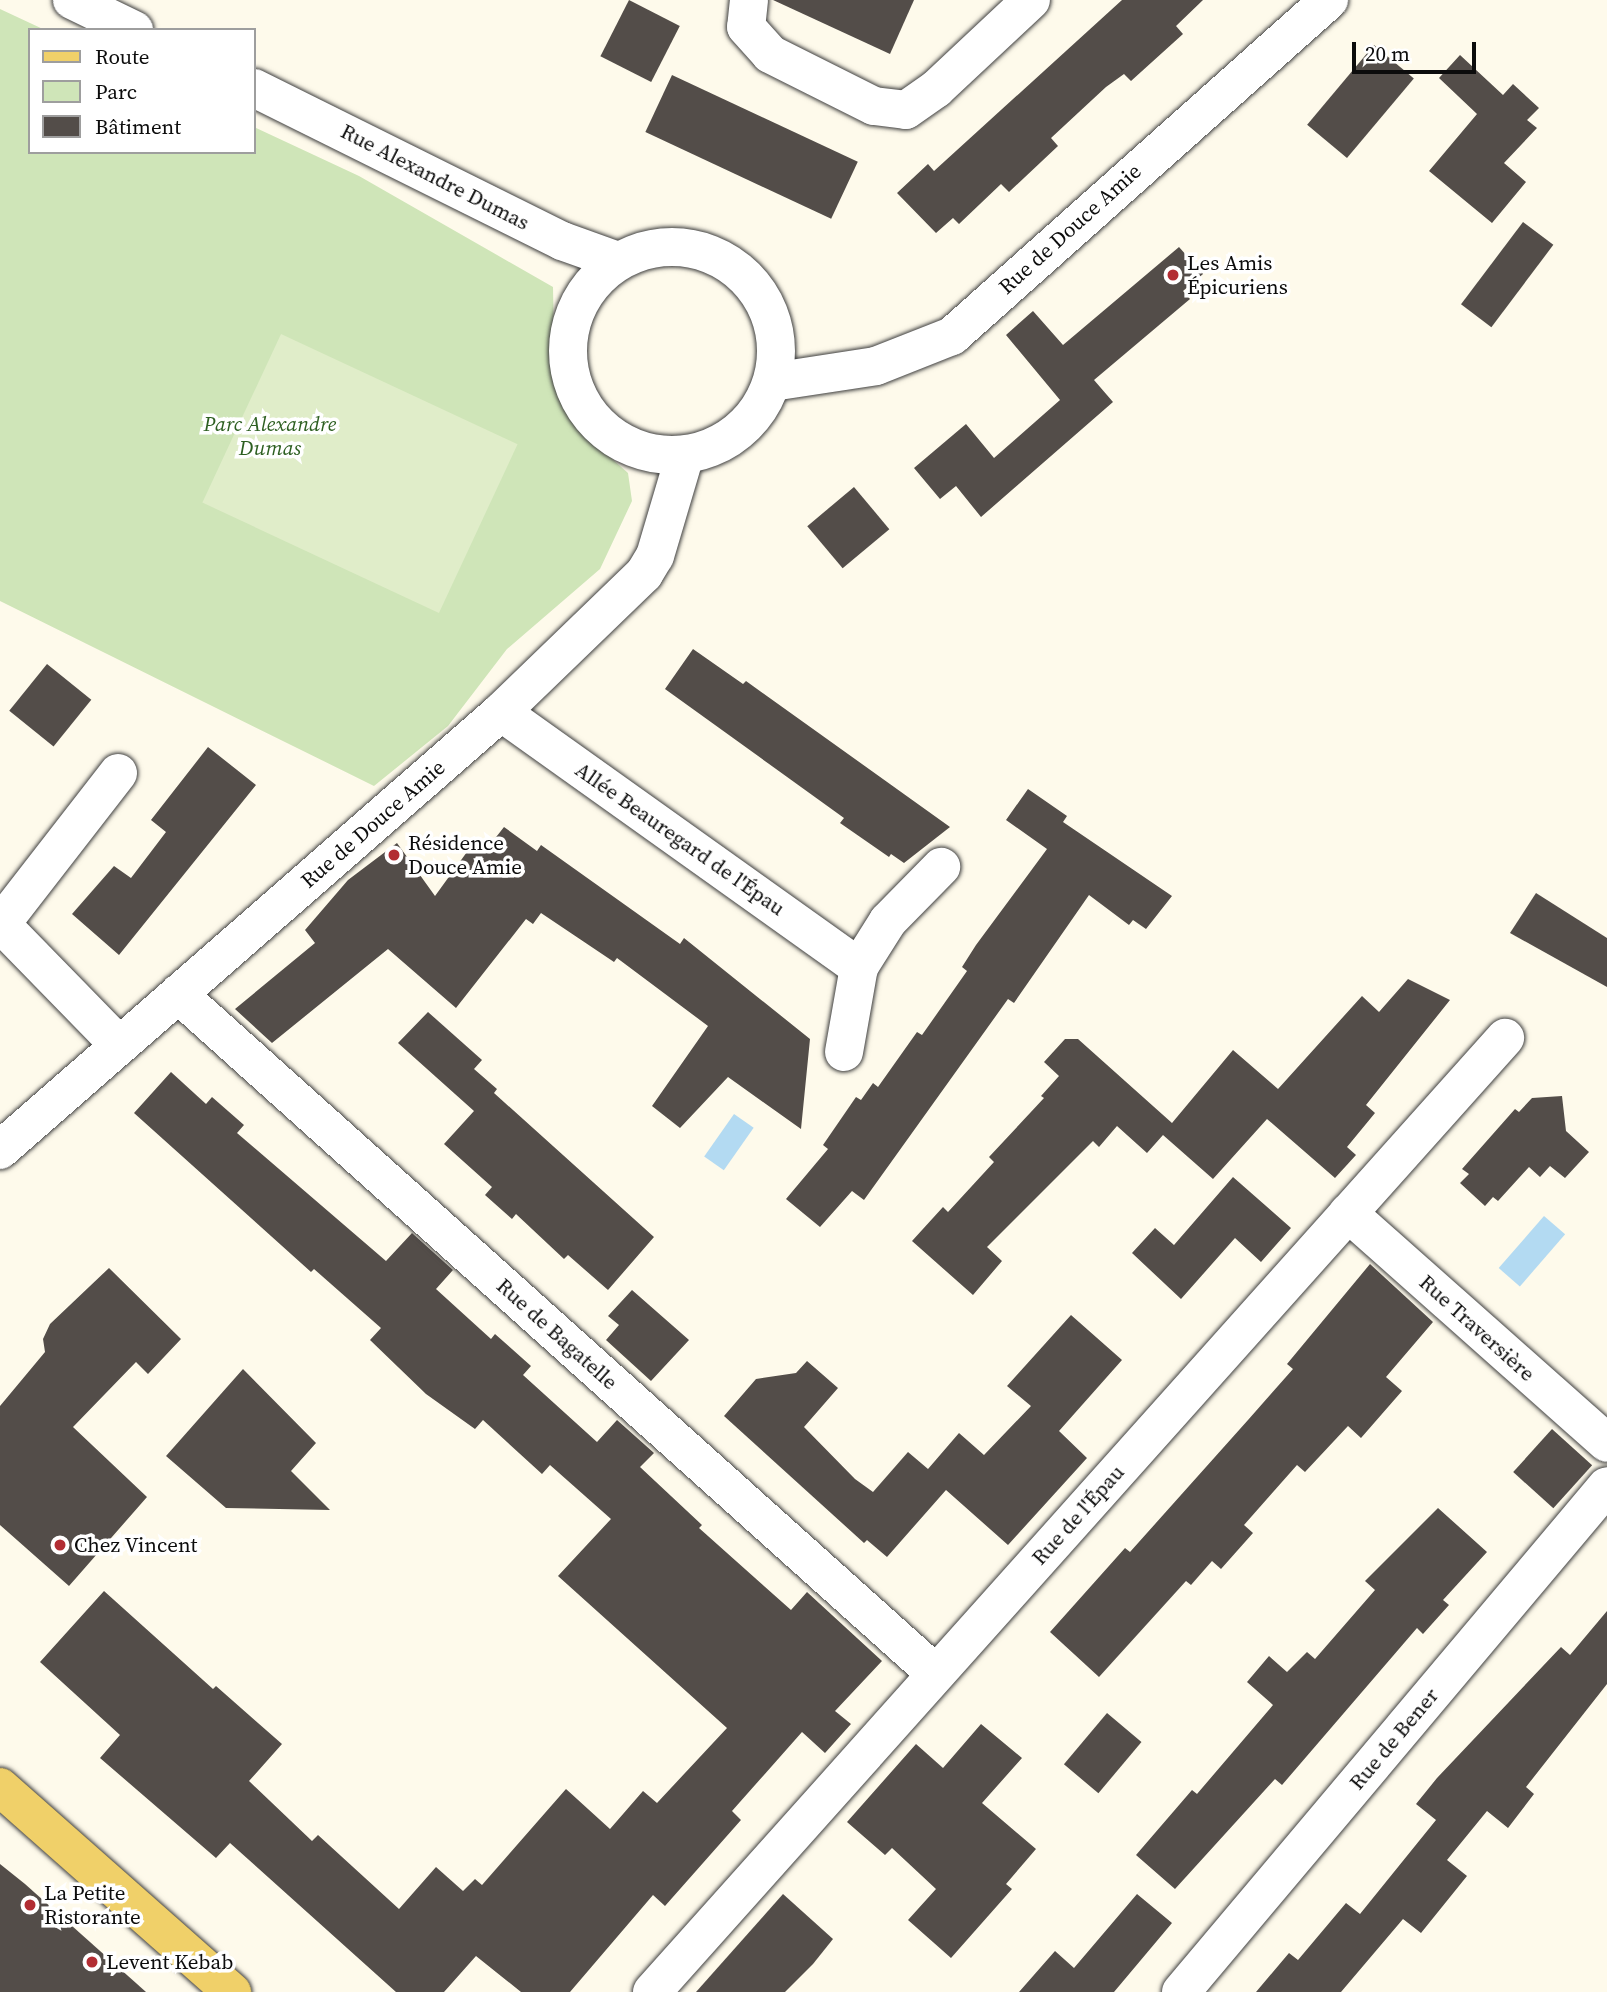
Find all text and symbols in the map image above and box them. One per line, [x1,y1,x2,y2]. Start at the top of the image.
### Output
legend [28,28,256,154]
scale bar [1355,28,1479,72]
text: 20 m [1365,39,1410,68]
text: Route [95,42,150,71]
text: Parc [95,77,137,106]
text: Bâtiment [95,112,181,141]
street label: Rue Alexandre Dumas [337,119,533,235]
street label: Rue de Douce Amie [994,159,1146,299]
place label: Les Amis Épicuriens [1187,250,1288,300]
marker: Les Amis Épicuriens [1165,267,1181,283]
park label: Parc Alexandre Dumas [204,411,336,461]
street label: Rue de Douce Amie [296,755,450,893]
street label: Allée Beauregard de l'Épau [570,757,790,921]
place label: Résidence Douce Amie [408,830,522,880]
marker: Résidence Douce Amie [386,847,402,863]
street label: Rue Traversière [1414,1269,1540,1387]
street label: Rue de Bagatelle [491,1273,623,1395]
street label: Rue de l'Épau [1027,1460,1129,1570]
place label: Chez Vincent [74,1532,198,1558]
marker: Chez Vincent [52,1537,68,1553]
street label: Rue de Bener [1344,1683,1444,1795]
place label: La Petite Ristorante [44,1880,141,1930]
marker: La Petite Ristorante [22,1897,38,1913]
place label: Levent Kebab [106,1949,233,1975]
marker: Levent Kebab [84,1954,100,1970]

